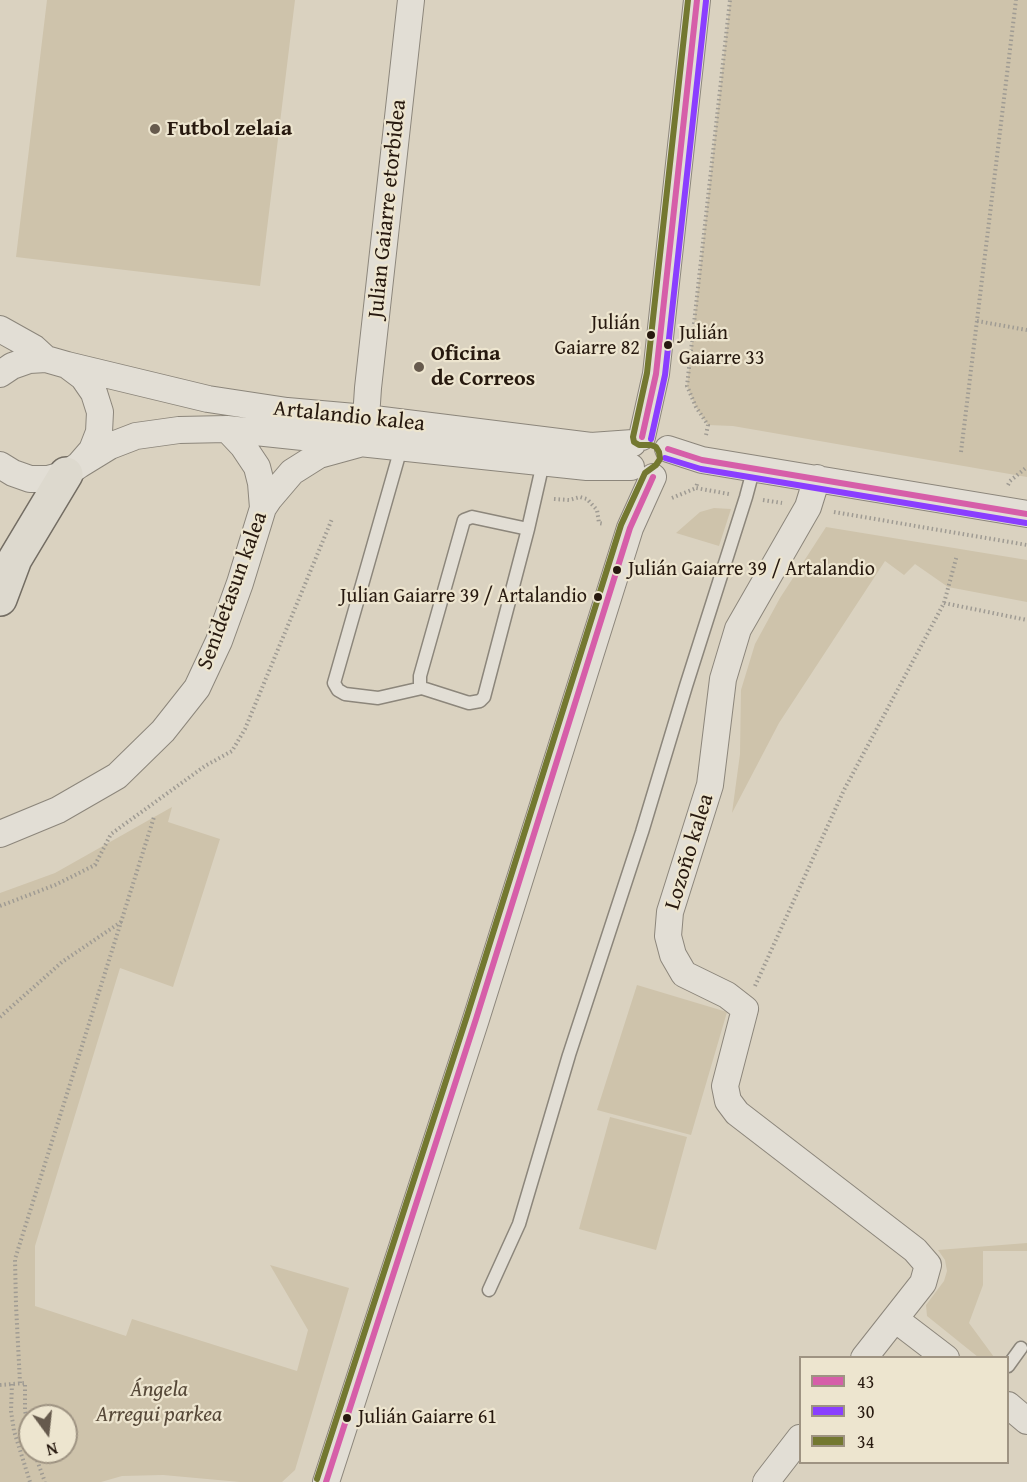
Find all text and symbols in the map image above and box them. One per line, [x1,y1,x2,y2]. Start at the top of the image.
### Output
street label: Julian Gaiarre etorbidea [363,98,413,320]
place label: Futbol zelaia [167,116,292,142]
marker: Futbol zelaia [148,122,162,136]
place label: Julián Gaiarre 82 [554,312,640,359]
place label: Julián Gaiarre 33 [679,322,765,369]
marker: Julián Gaiarre 82 [645,329,657,341]
marker: Julián Gaiarre 33 [662,339,674,351]
place label: Oficina de Correos [431,341,535,392]
marker: Oficina de Correos [412,360,426,374]
street label: Artalandio kalea [272,396,426,438]
street label: Senidetasun kalea [192,508,274,674]
place label: Julián Gaiarre 39 / Artalandio [628,558,875,582]
marker: Julián Gaiarre 39 / Artalandio [611,564,623,576]
place label: Julian Gaiarre 39 / Artalandio [340,585,587,609]
marker: Julian Gaiarre 39 / Artalandio [592,591,604,603]
street label: Lozoño kalea [660,791,720,913]
legend [799,1356,1009,1464]
text: 43 [857,1368,874,1395]
park label: Ángela Arregui parkea [96,1377,222,1428]
text: 30 [857,1398,874,1425]
north arrow [18,1404,78,1464]
place label: Julián Gaiarre 61 [358,1406,497,1430]
marker: Julián Gaiarre 61 [341,1412,353,1424]
text: 34 [857,1428,874,1455]
text: N [44,1436,60,1462]

